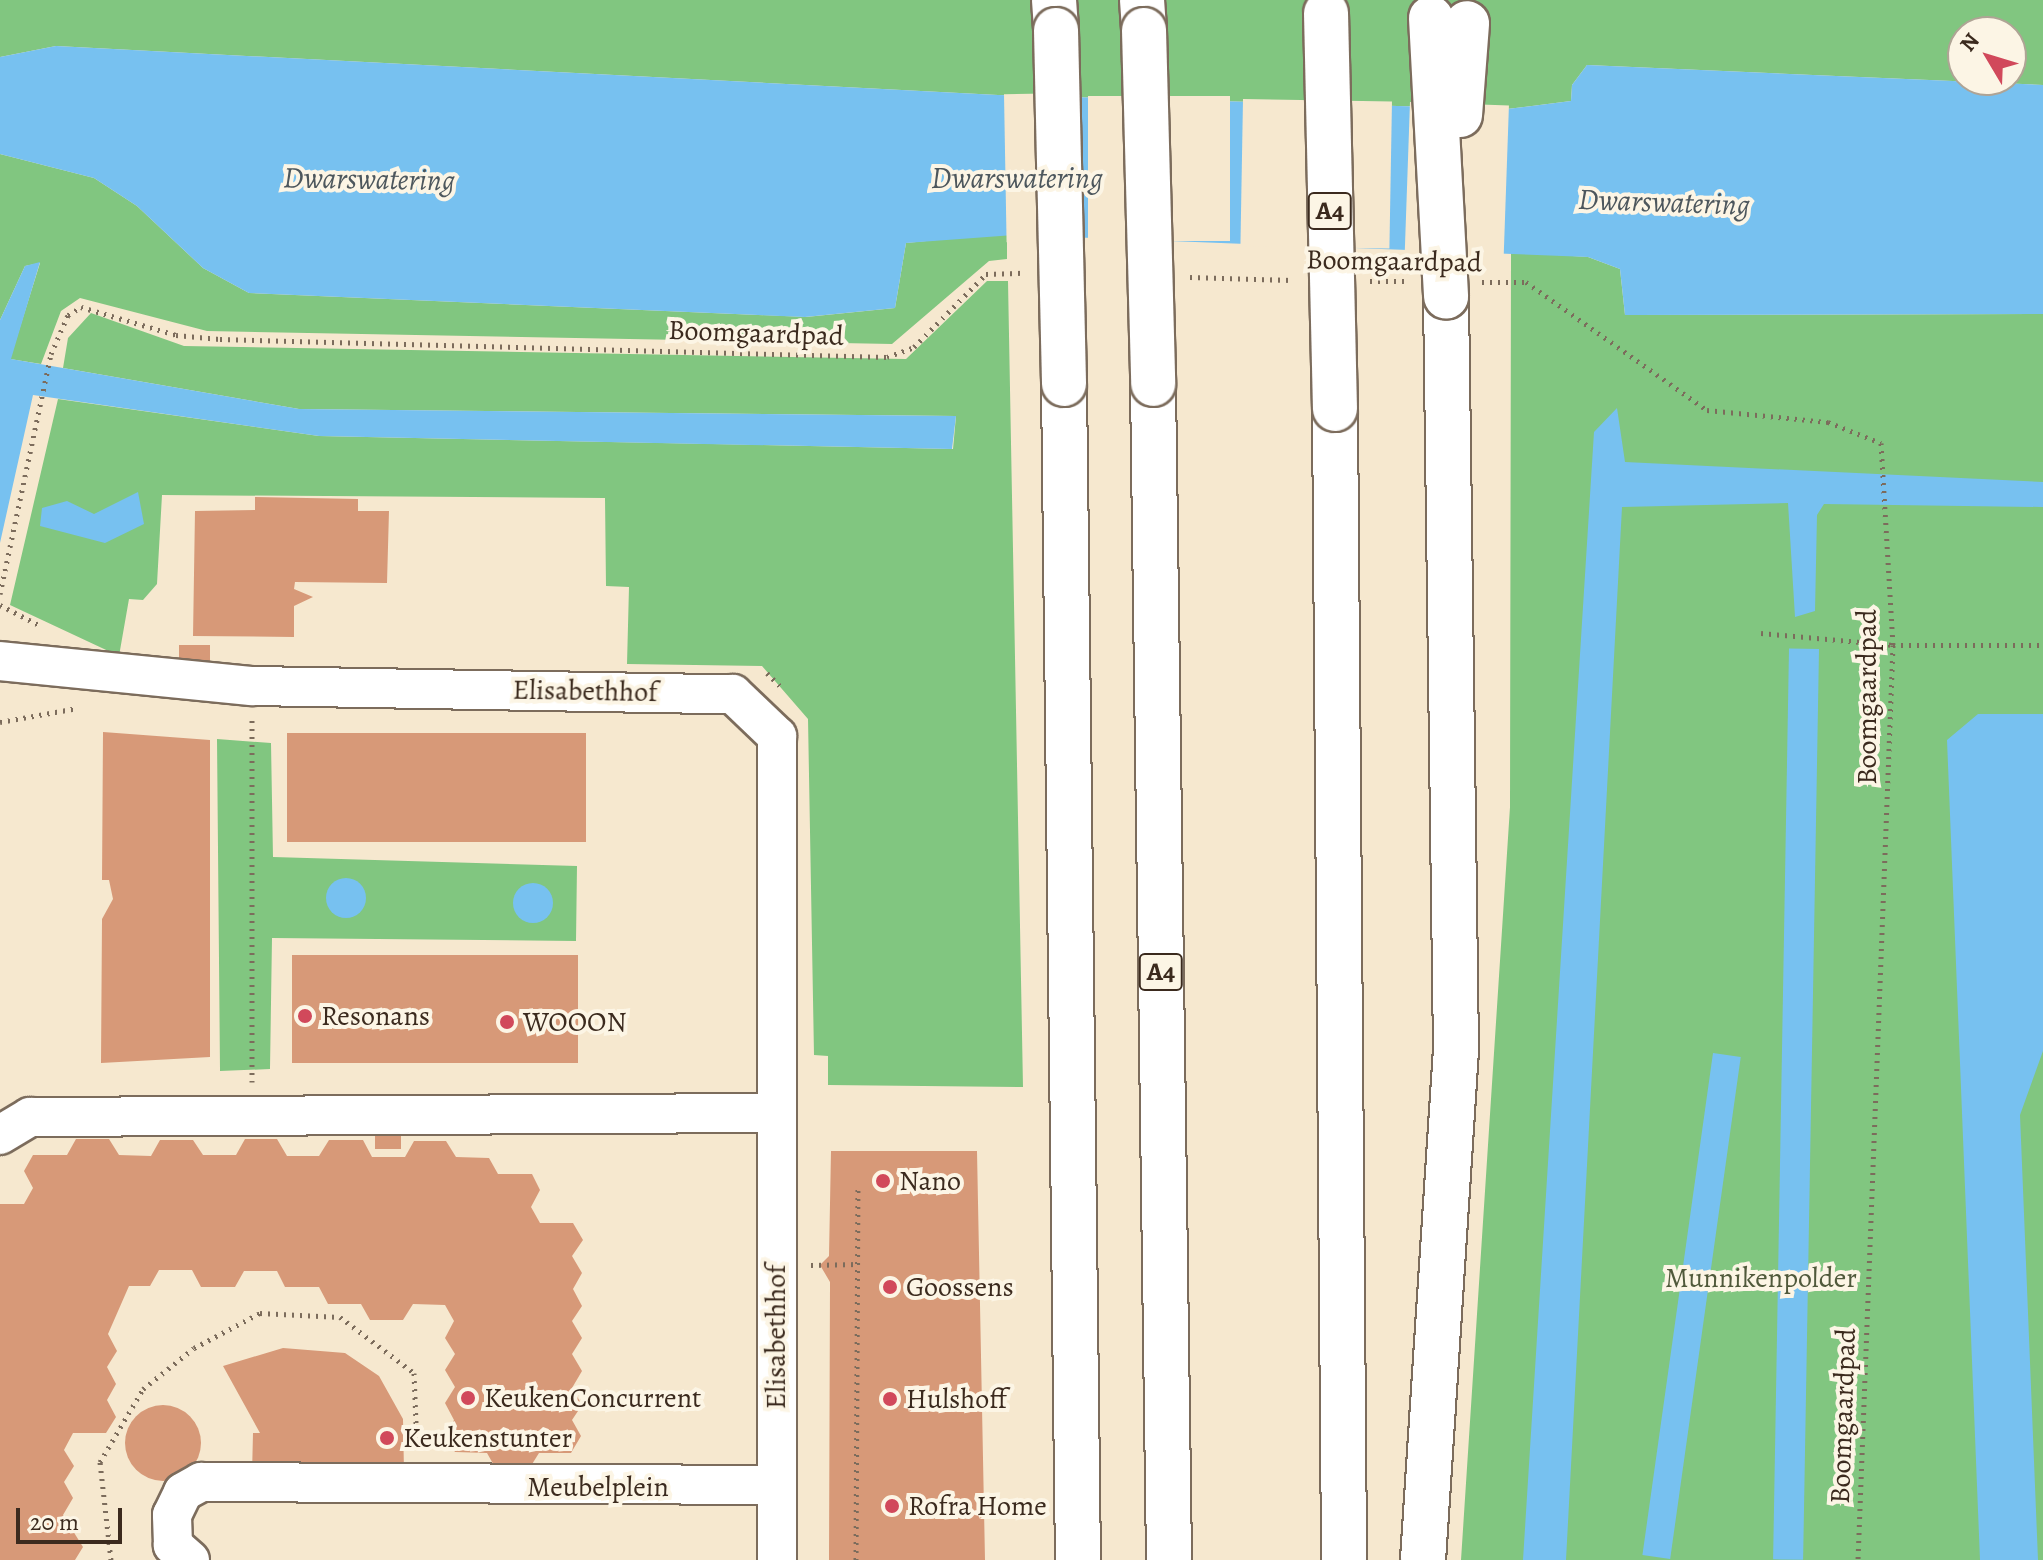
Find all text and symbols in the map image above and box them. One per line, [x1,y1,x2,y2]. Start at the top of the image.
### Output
north arrow [1947,16,2027,96]
text: N [1953,27,1986,58]
water label: Dwarswatering [283,160,455,198]
water label: Dwarswatering [931,160,1103,196]
water label: Dwarswatering [1577,181,1751,223]
road number: A4 [1306,189,1354,233]
street label: Boomgaardpad [1306,243,1482,279]
street label: Boomgaardpad [668,313,844,353]
street label: Boomgaardpad [1850,609,1884,785]
street label: Elisabethhof [512,673,658,709]
road number: A4 [1137,950,1185,994]
place label: Resonans [321,999,430,1033]
place label: WOOON [523,1005,627,1039]
marker: Resonans [296,1007,314,1025]
marker: WOOON [498,1013,516,1031]
place label: Nano [899,1164,961,1198]
marker: Nano [874,1172,892,1190]
park label: Munnikenpolder [1665,1261,1857,1295]
street label: Elisabethhof [759,1265,793,1409]
place label: Goossens [906,1270,1014,1304]
marker: Goossens [881,1278,899,1296]
street label: Boomgaardpad [1823,1328,1863,1504]
place label: KeukenConcurrent [484,1381,701,1415]
place label: Hulshoff [906,1382,1007,1416]
marker: KeukenConcurrent [459,1389,477,1407]
marker: Hulshoff [881,1390,899,1408]
place label: Keukenstunter [403,1421,572,1455]
marker: Keukenstunter [378,1429,396,1447]
street label: Meubelplein [527,1470,669,1504]
place label: Rofra Home [908,1489,1047,1523]
scale bar [20,1492,126,1542]
marker: Rofra Home [883,1497,901,1515]
text: 20 m [30,1506,79,1538]

